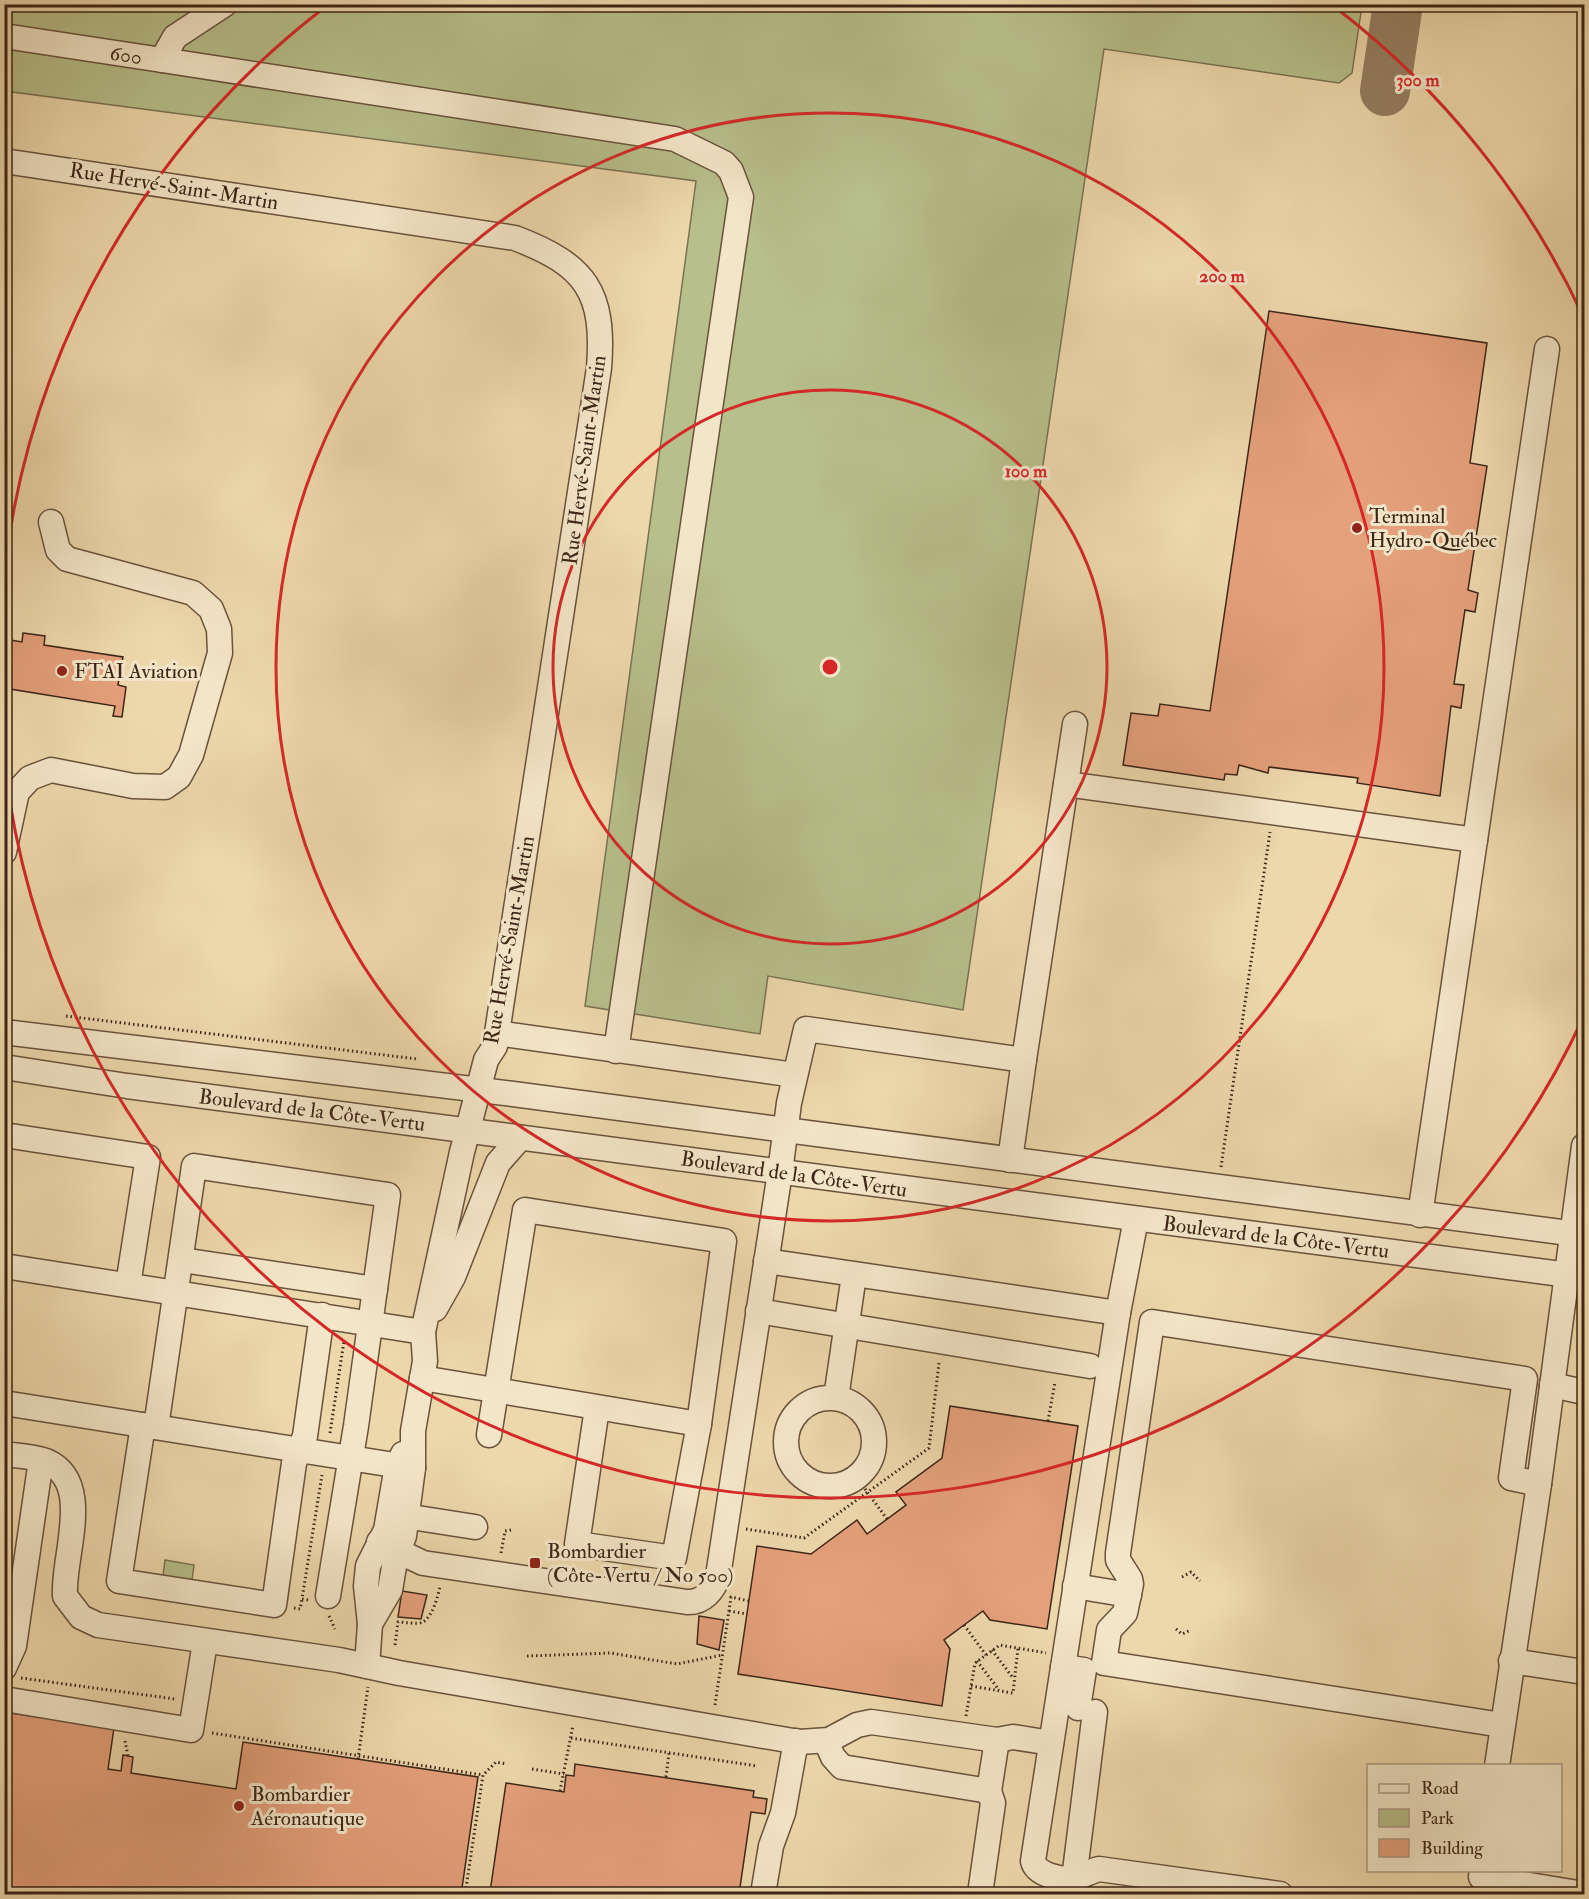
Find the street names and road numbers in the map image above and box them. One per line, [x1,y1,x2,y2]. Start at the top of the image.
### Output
street label: 600 [108,40,144,71]
street label: Rue Hervé-Saint-Martin [67,157,281,216]
street label: Rue Hervé-Saint-Martin [556,353,613,567]
street label: Rue Hervé-Saint-Martin [478,834,541,1047]
street label: Boulevard de la Côte-Vertu [197,1083,427,1138]
street label: Boulevard de la Côte-Vertu [679,1145,909,1204]
street label: Boulevard de la Côte-Vertu [1161,1210,1391,1265]

